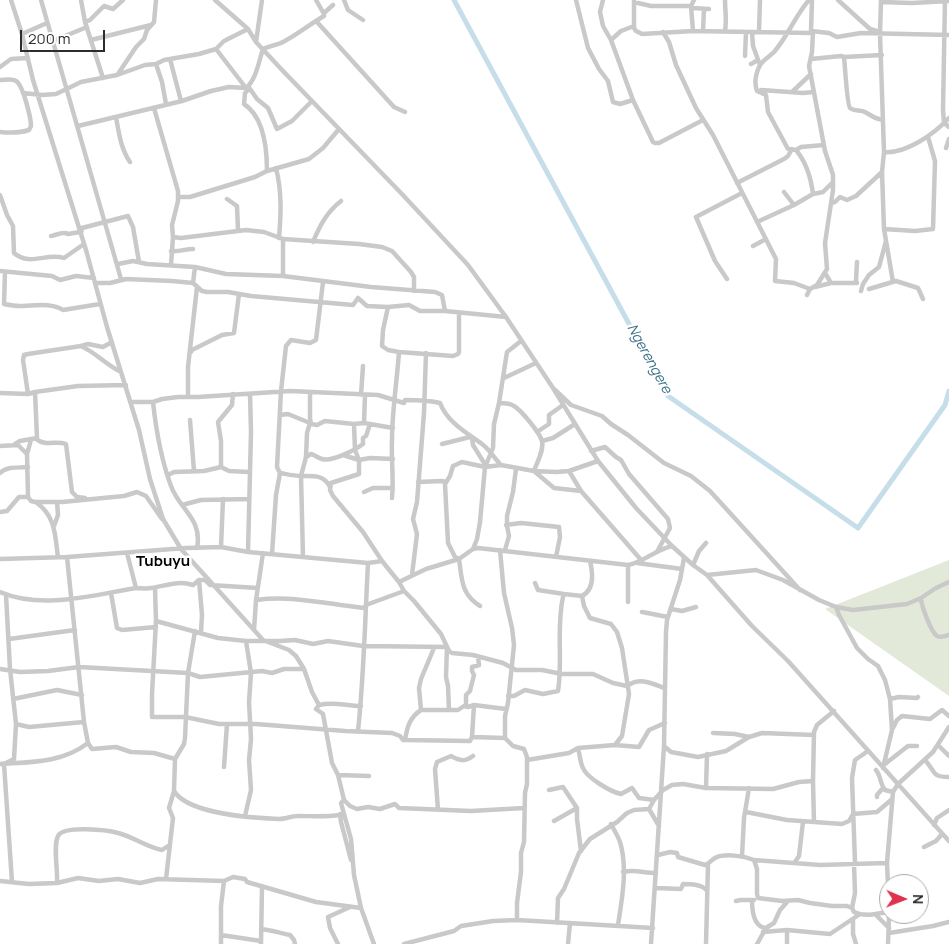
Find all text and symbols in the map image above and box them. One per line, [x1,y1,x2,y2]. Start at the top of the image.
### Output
scale bar [22,20,108,52]
text: 200 m [28,28,71,49]
water label: Ngerengere [623,321,675,397]
district label: Tubuyu [136,553,190,571]
north arrow [879,874,929,924]
text: N [909,894,928,904]

